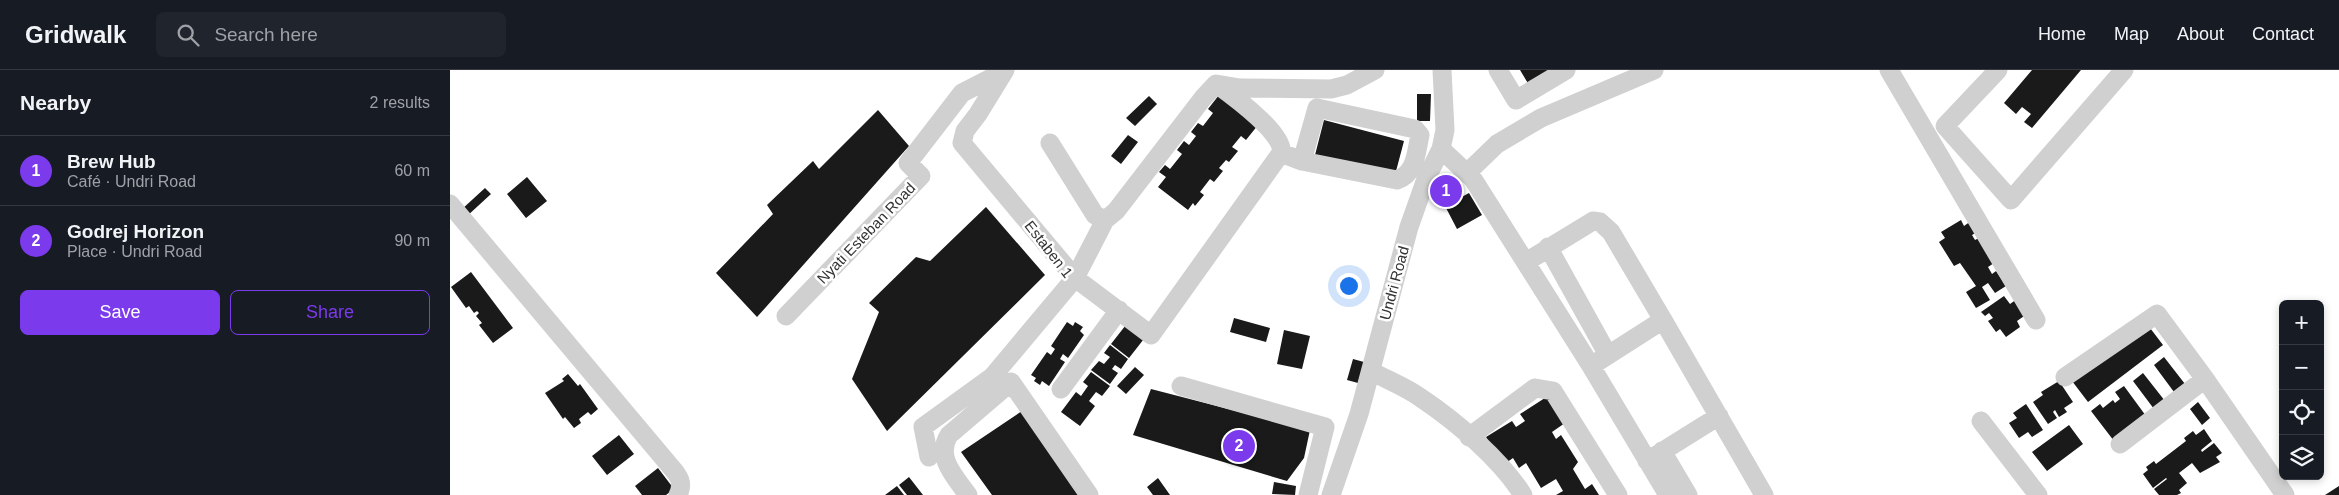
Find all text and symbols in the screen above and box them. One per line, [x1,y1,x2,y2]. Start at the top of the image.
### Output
search box [156,12,506,57]
text: Gridwalk [25,21,126,48]
icon: search [174,21,202,49]
text: Search here [214,24,318,45]
text: Home [2038,24,2086,44]
text: Map [2114,24,2149,44]
text: About [2177,24,2224,44]
text: Contact [2252,24,2314,44]
text: Nearby [20,91,91,114]
text: 2 results [370,94,430,111]
text: Brew Hub [67,151,156,172]
text: 1 [32,162,40,179]
text: 60 m [394,162,430,179]
pin: 1 [1430,172,1462,210]
text: Café · Undri Road [67,173,196,190]
street label: Nyati Esteban Road [814,179,918,287]
street label: Estaben 1 [1022,217,1076,281]
text: Godrej Horizon [67,221,204,242]
text: 2 [32,232,40,249]
text: 90 m [394,232,430,249]
text: Place · Undri Road [67,243,202,260]
street label: Undri Road [1376,244,1412,322]
your location [1336,273,1362,299]
button: Save [20,290,220,335]
button: Share [230,290,430,335]
map controls [2279,300,2324,480]
button: + [2279,300,2324,345]
button: − [2279,345,2324,390]
button: locate [2279,390,2324,435]
pin: 2 [1223,427,1255,465]
button: layers [2279,435,2324,480]

